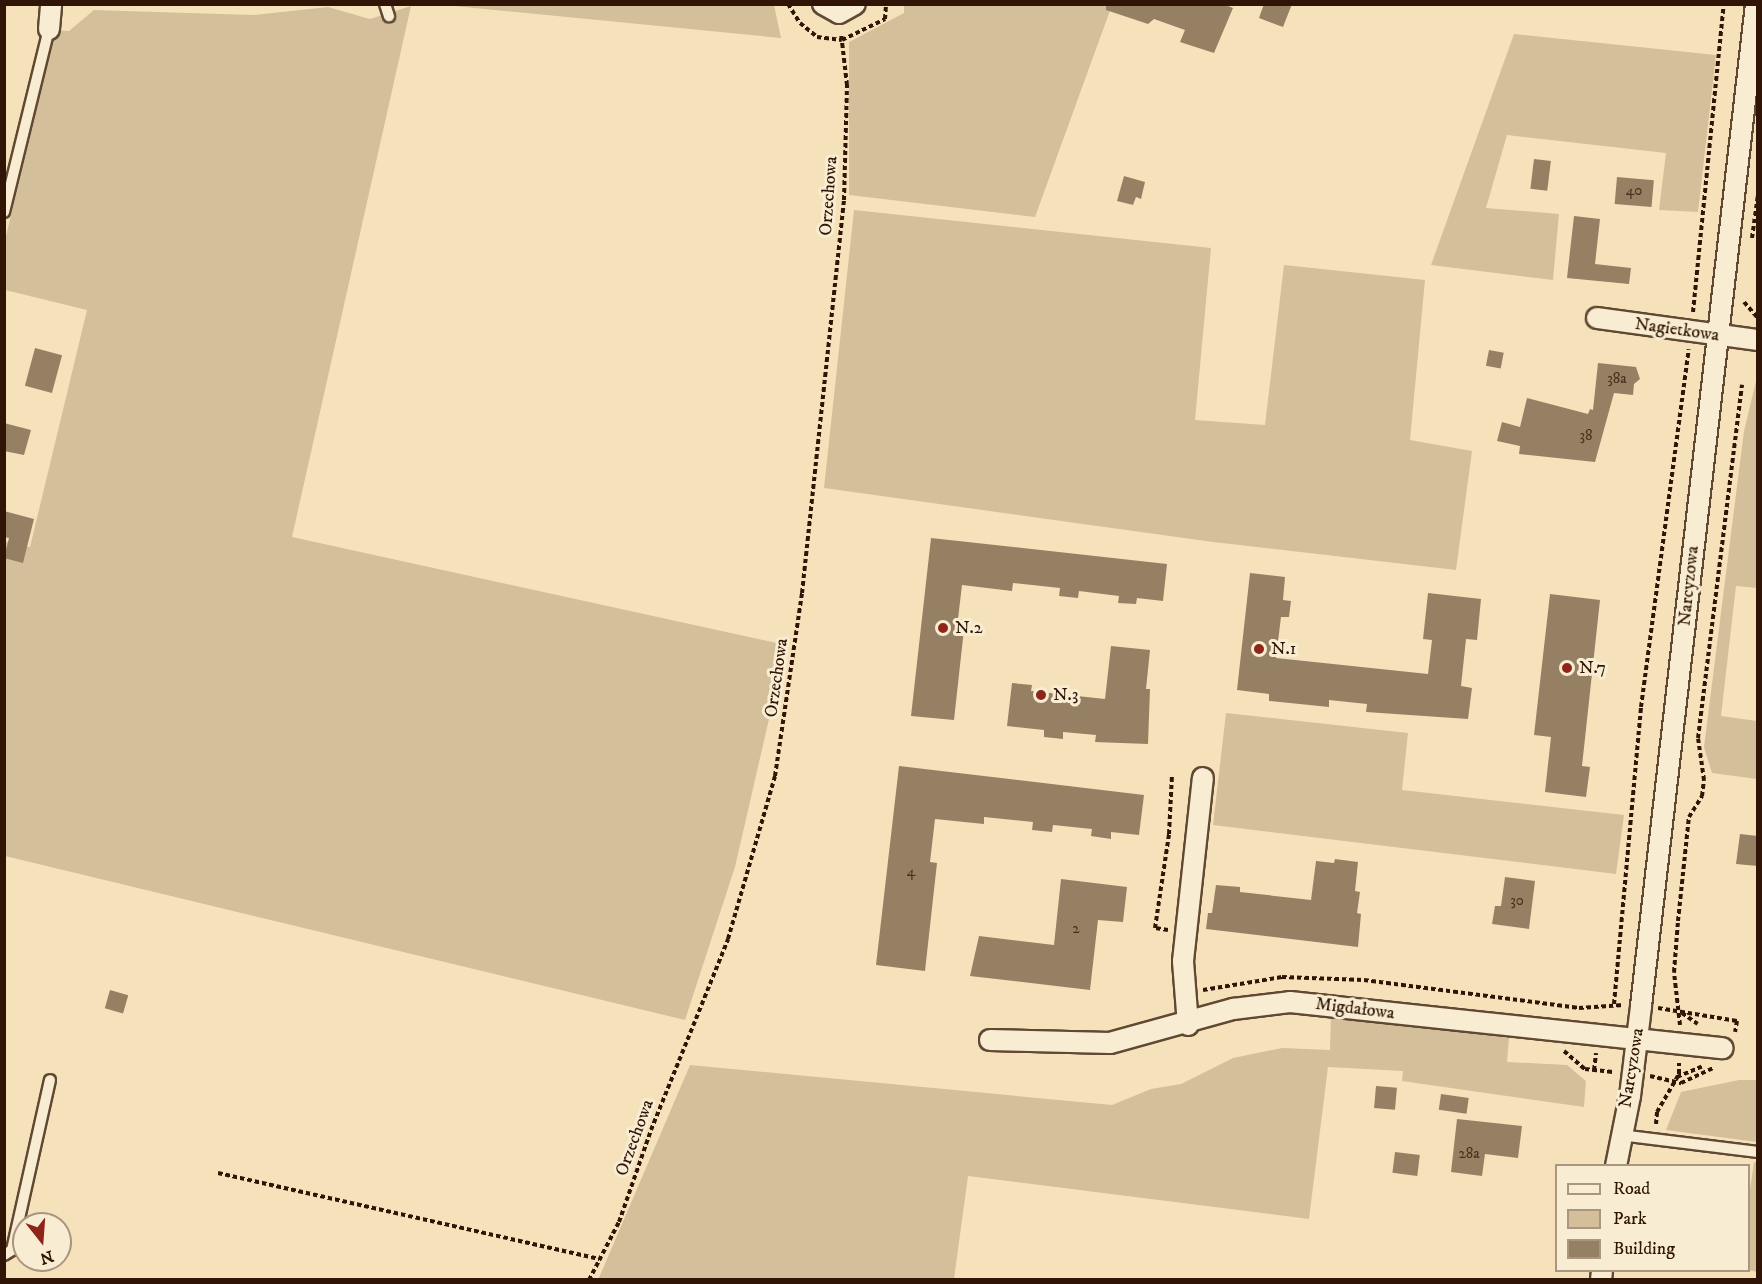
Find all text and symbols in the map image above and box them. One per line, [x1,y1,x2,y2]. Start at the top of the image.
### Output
street label: Orzechowa [815,155,843,237]
house number: 40 [1626,182,1642,200]
street label: Nagietkowa [1633,313,1721,347]
house number: 38a [1607,370,1627,388]
house number: 38 [1579,427,1593,445]
street label: Narcyzowa [1674,545,1704,627]
place label: N.2 [955,617,982,639]
marker: N.2 [936,621,950,635]
street label: Orzechowa [761,637,793,719]
place label: N.1 [1271,638,1296,660]
marker: N.1 [1252,642,1266,656]
place label: N.7 [1579,657,1606,679]
marker: N.7 [1560,661,1574,675]
place label: N.3 [1053,684,1078,706]
marker: N.3 [1034,688,1048,702]
house number: 4 [907,863,915,881]
house number: 30 [1510,892,1524,910]
house number: 2 [1072,920,1080,938]
street label: Migdałowa [1314,993,1396,1025]
street label: Narcyzowa [1615,1027,1649,1109]
street label: Orzechowa [611,1097,659,1179]
house number: 28a [1458,1145,1480,1163]
legend [1555,1164,1750,1272]
text: Road [1613,1178,1650,1200]
text: Park [1613,1208,1647,1230]
north arrow [12,1212,72,1272]
text: Building [1613,1238,1675,1260]
text: N [37,1246,56,1269]

